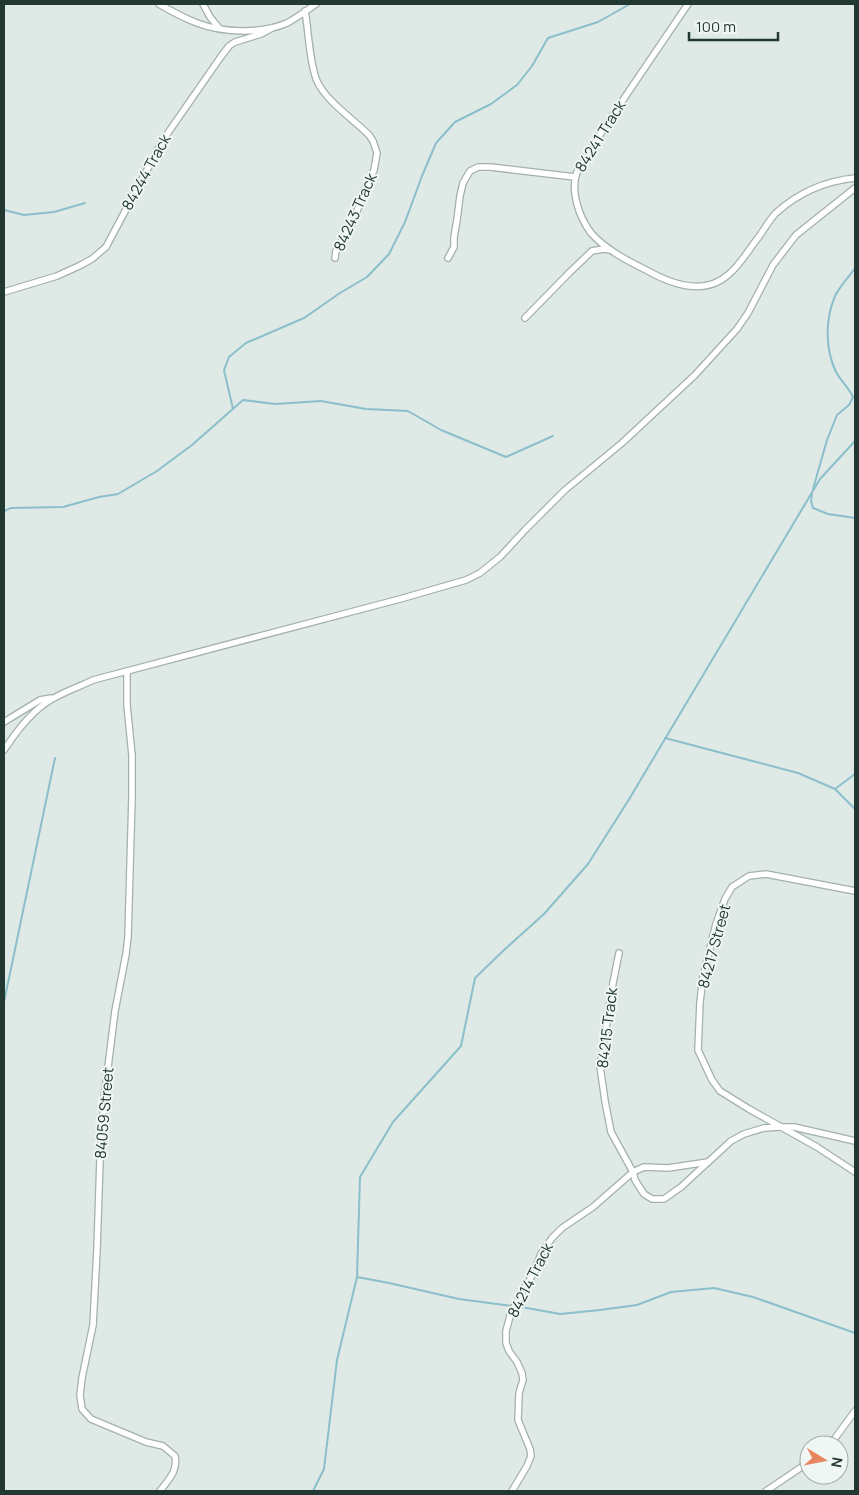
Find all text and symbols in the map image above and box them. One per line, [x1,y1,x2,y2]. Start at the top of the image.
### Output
scale bar [689,10,778,42]
text: 100 m [696,16,736,37]
street label: 84241 Track [570,96,631,176]
street label: 84244 Track [116,130,176,214]
street label: 84243 Track [328,169,382,254]
street label: 84217 Street [693,901,735,991]
street label: 84215 Track [592,986,622,1069]
street label: 84059 Street [90,1066,118,1160]
street label: 84214 Track [502,1239,558,1321]
north arrow [799,1435,849,1485]
text: N [827,1456,848,1469]

